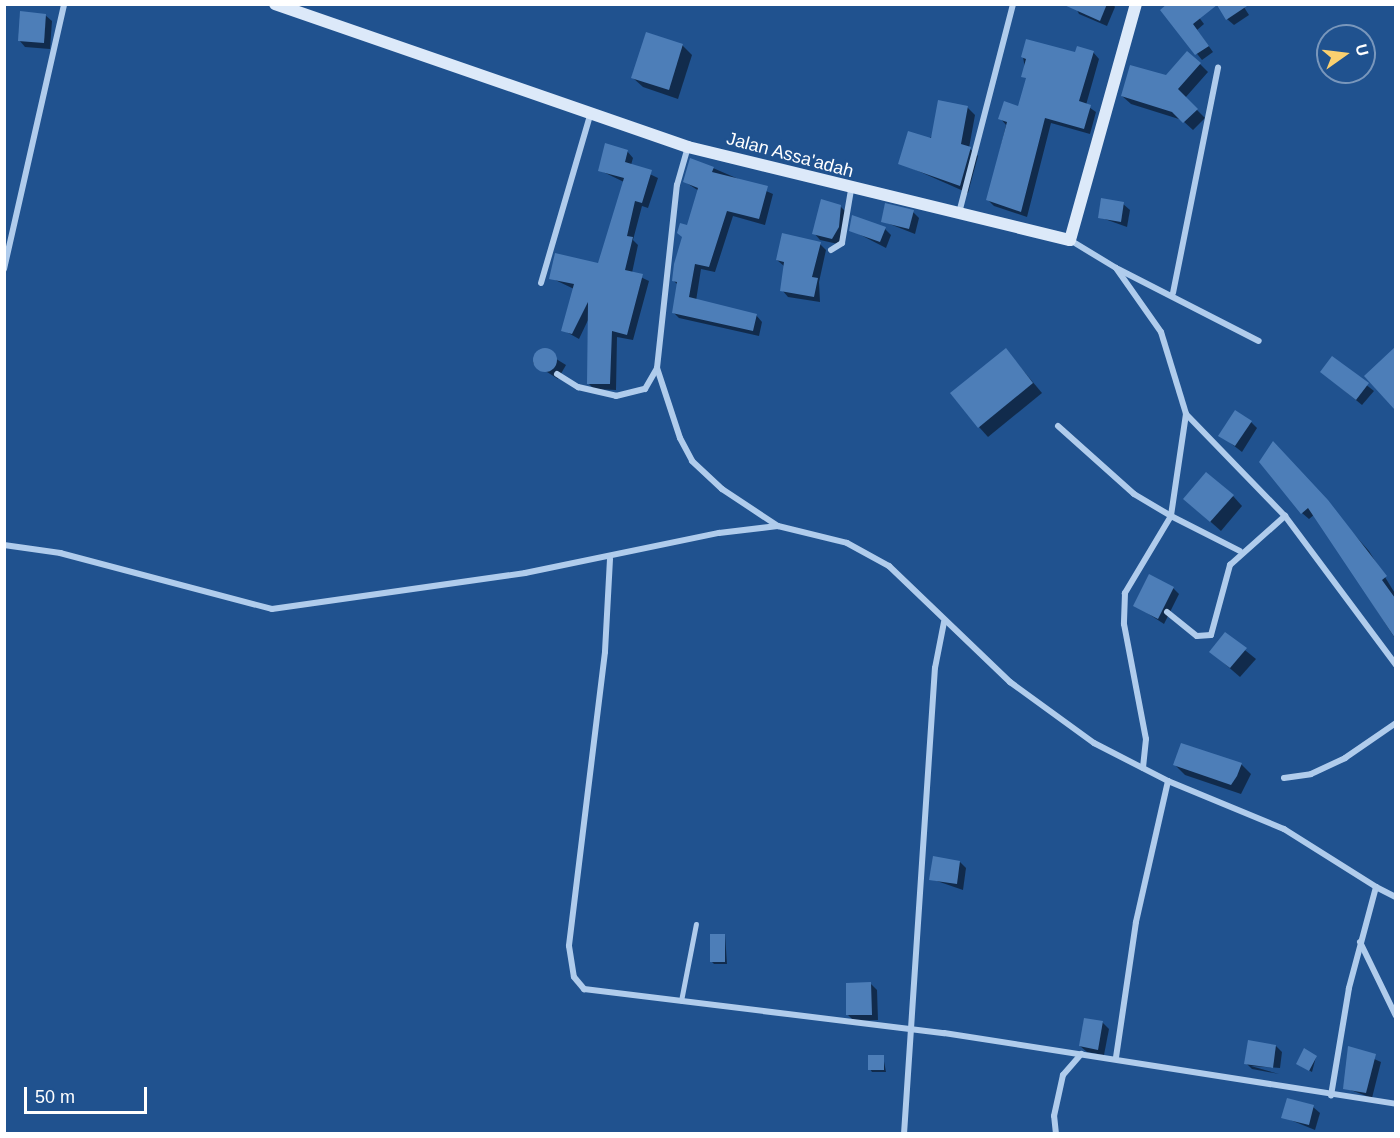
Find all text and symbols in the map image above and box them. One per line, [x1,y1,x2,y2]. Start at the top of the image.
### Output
north arrow [1316,24,1376,84]
text: U [1352,42,1372,58]
street label: Jalan Assa'adah [724,128,856,182]
scale bar [27,1075,150,1113]
text: 50 m [35,1087,75,1107]

